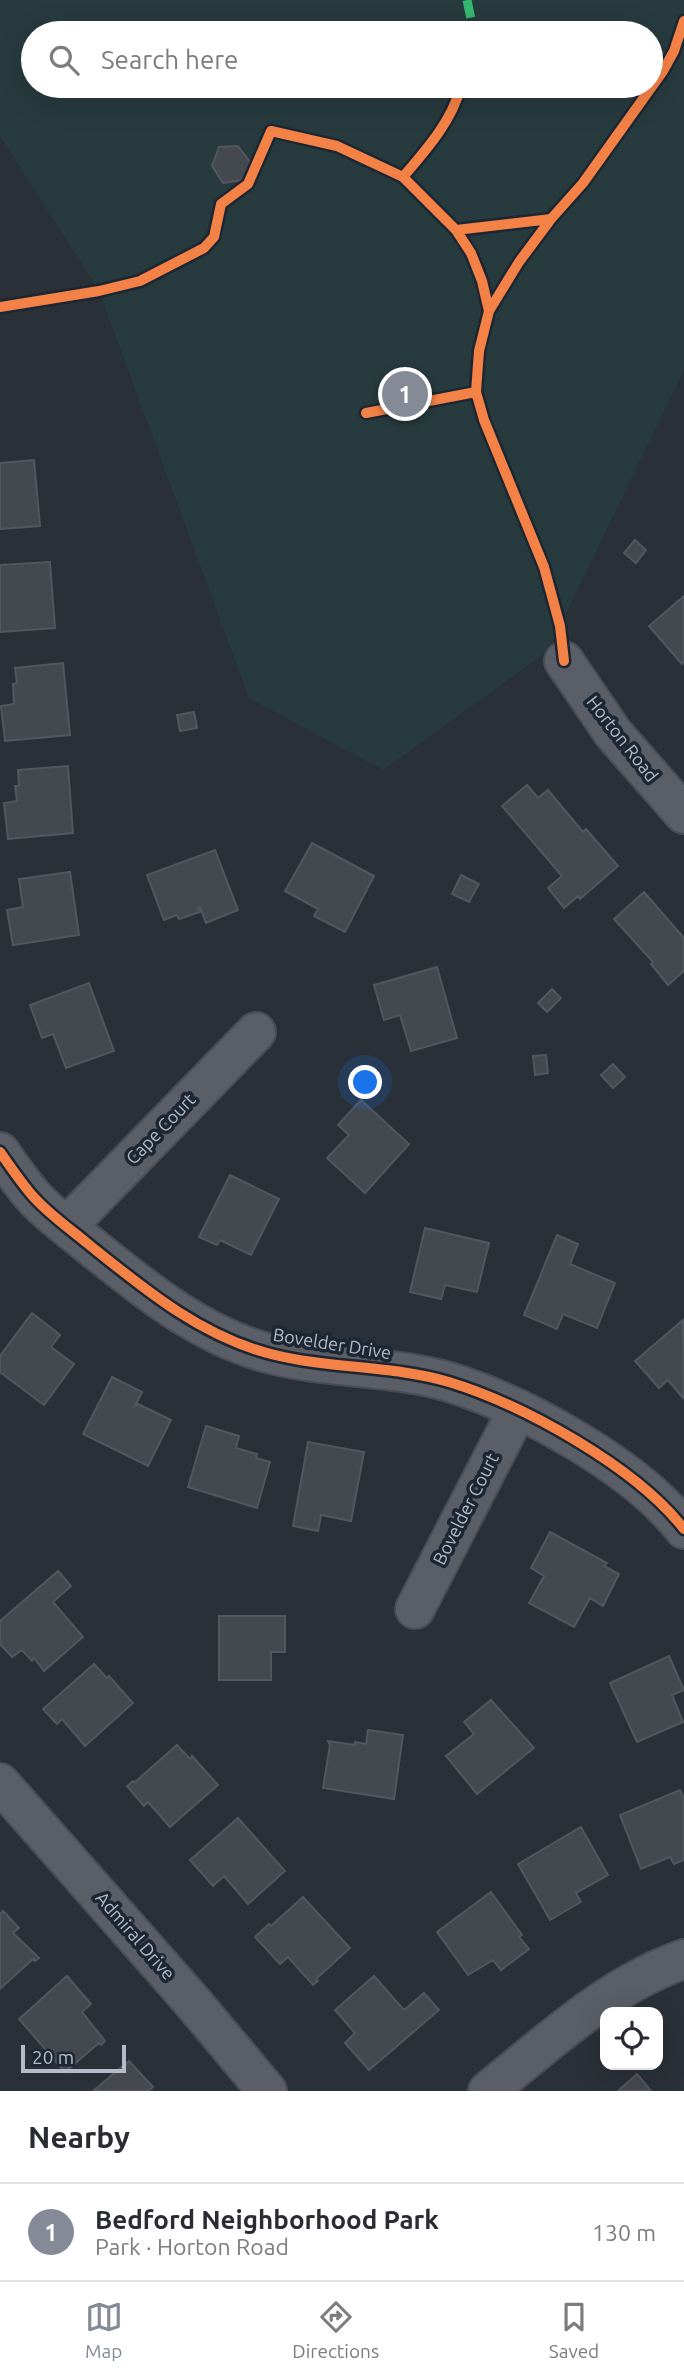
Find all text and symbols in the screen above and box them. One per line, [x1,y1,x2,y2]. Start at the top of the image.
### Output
search box [21,21,663,98]
icon: search [45,41,83,79]
text: Search here [101,45,238,74]
pin: 1 [382,368,428,420]
street label: Horton Road [583,692,662,785]
your location [348,1065,382,1099]
street label: Cape Court [122,1089,199,1168]
street label: Bovelder Drive [272,1324,393,1362]
street label: Bovelder Court [428,1449,502,1568]
street label: Admiral Drive [92,1887,179,1983]
map controls [600,2007,663,2070]
button: locate [600,2007,663,2070]
scale bar [21,2042,126,2074]
text: 20 m [32,2046,74,2068]
text: Nearby [28,2120,130,2154]
text: Bedford Neighborhood Park [95,2205,439,2234]
text: 1 [45,2220,57,2245]
text: 130 m [592,2220,656,2245]
text: Park · Horton Road [95,2234,289,2259]
tab: Map [85,2298,123,2362]
tab: Directions [292,2298,379,2362]
tab: Saved [549,2298,599,2362]

